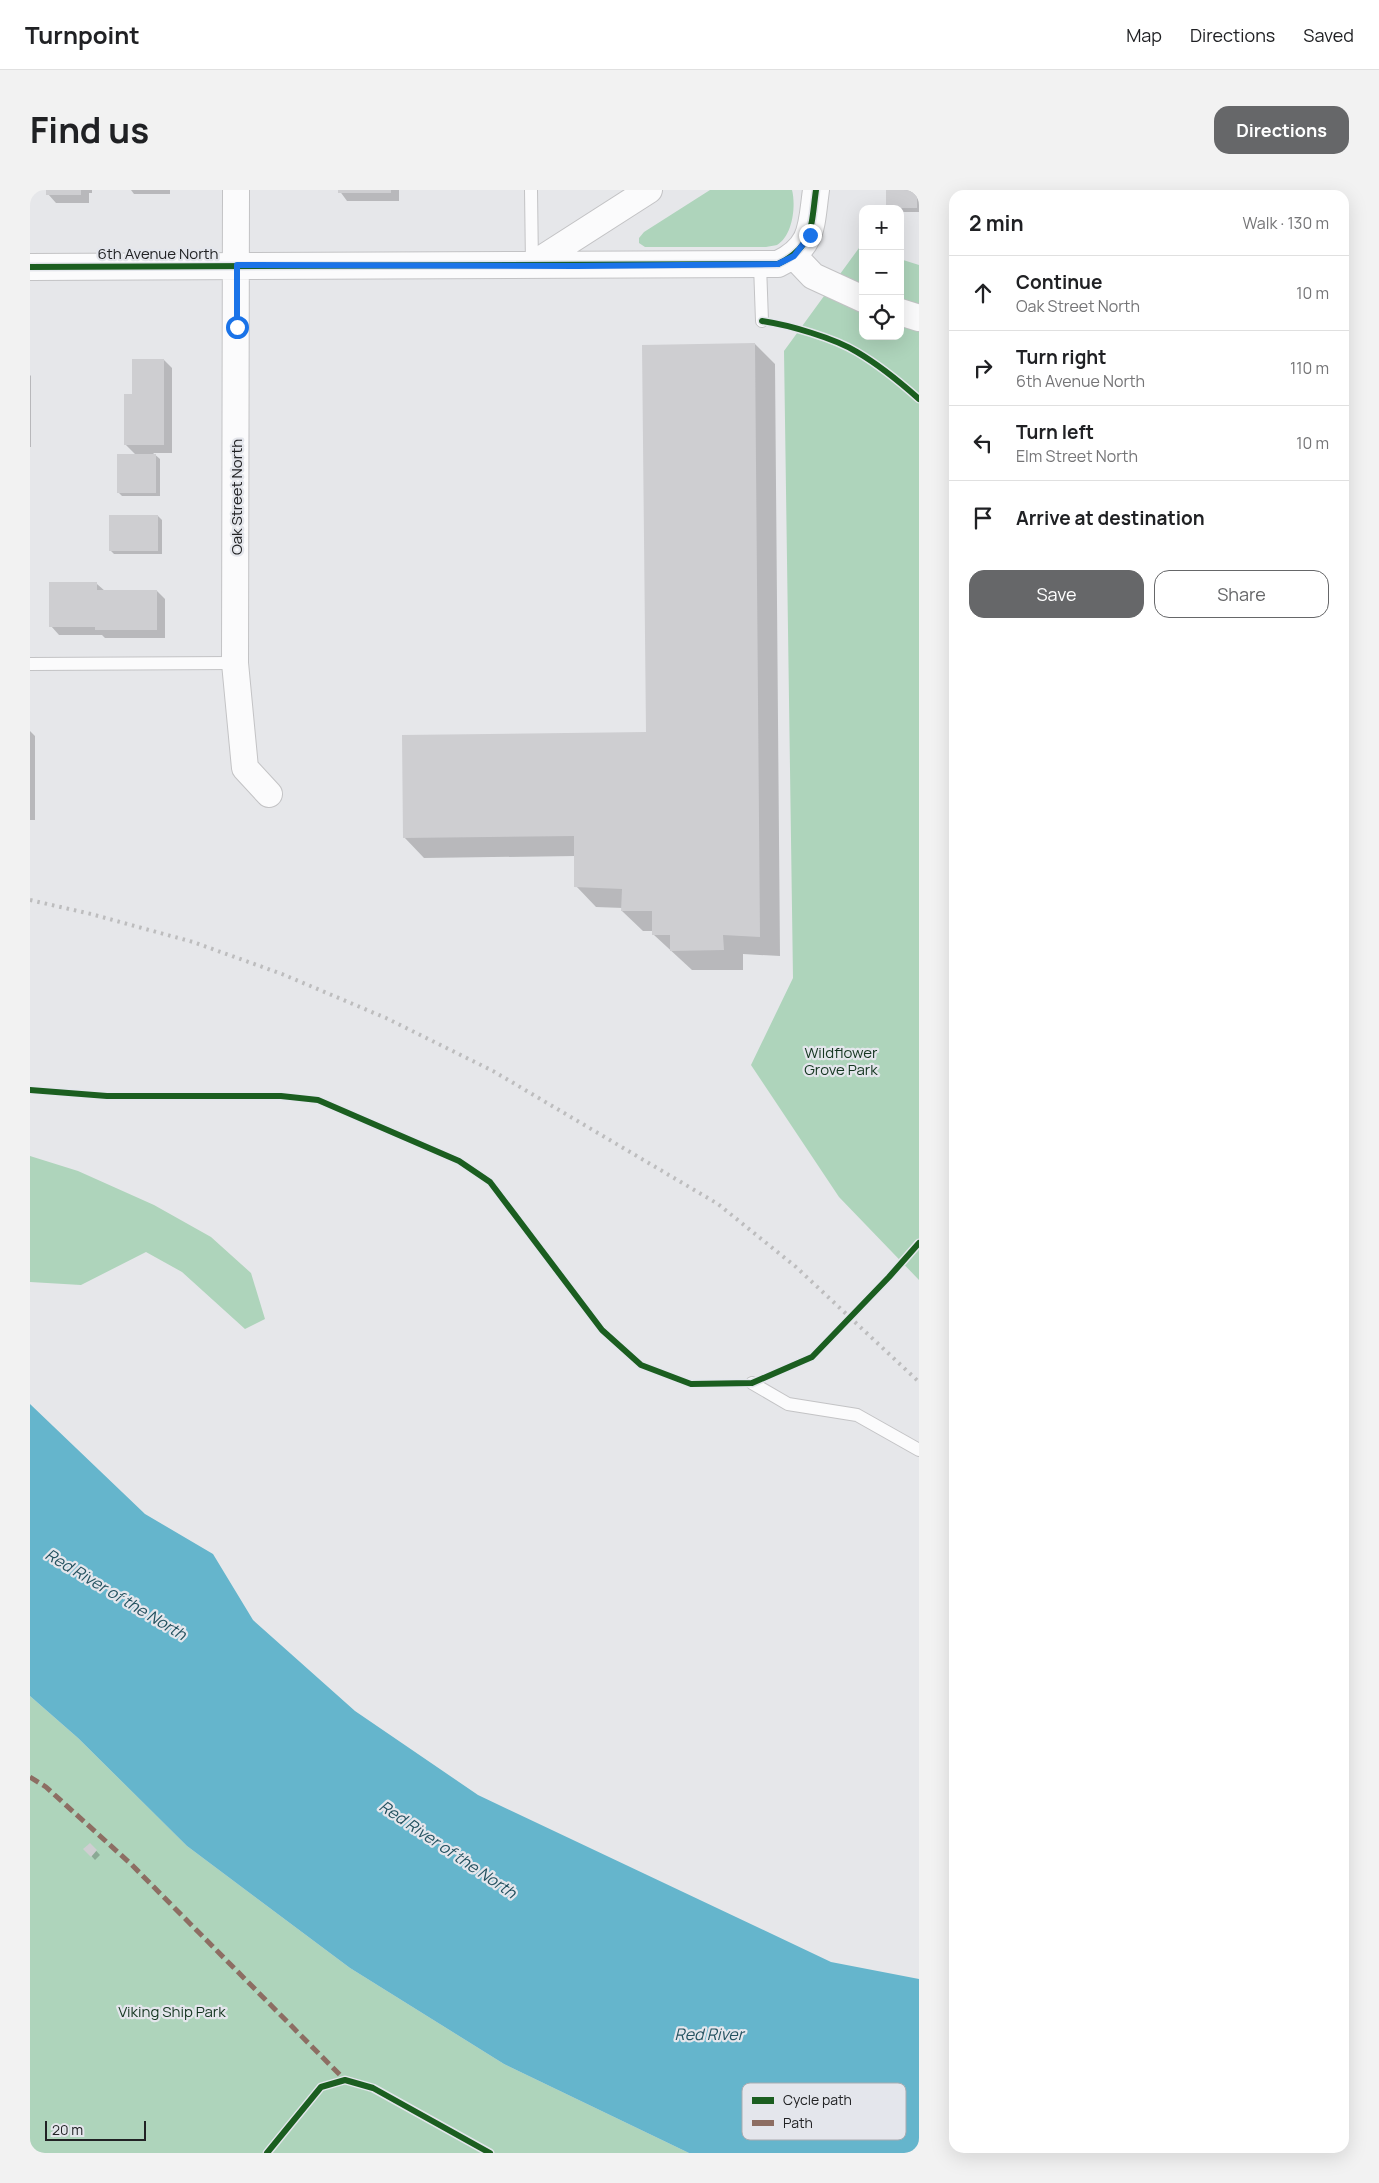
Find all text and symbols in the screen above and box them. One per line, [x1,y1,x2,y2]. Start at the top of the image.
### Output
text: Turnpoint [25,18,140,51]
text: Map [1126,23,1162,47]
text: Directions [1190,23,1275,47]
text: Saved [1303,23,1354,47]
text: Find us [30,106,149,154]
button: Directions [1214,106,1349,154]
map controls [859,205,904,340]
button: + [859,205,904,250]
text: 2 min [969,209,1024,237]
text: Walk · 130 m [1243,212,1329,234]
route end [799,224,822,247]
street label: 6th Avenue North [97,243,219,264]
button: − [859,250,904,295]
text: Continue [1016,269,1102,295]
icon: ahead [969,279,997,307]
text: 10 m [1296,282,1329,304]
button: locate [859,295,904,340]
text: Oak Street North [1016,295,1140,317]
route start [226,316,249,339]
text: Turn right [1016,344,1106,370]
icon: right [969,354,997,382]
text: 110 m [1290,357,1329,379]
text: 6th Avenue North [1016,370,1145,392]
text: Turn left [1016,419,1094,445]
icon: left [969,429,997,457]
text: 10 m [1296,432,1329,454]
street label: Oak Street North [226,439,247,555]
text: Elm Street North [1016,445,1138,467]
icon: arrive [969,504,997,532]
text: Arrive at destination [1016,505,1205,531]
button: Save [969,570,1144,618]
button: Share [1154,570,1329,618]
park label: Wildflower Grove Park [804,1042,878,1080]
water label: Red River of the North [41,1543,191,1645]
water label: Red River of the North [375,1795,521,1903]
park label: Viking Ship Park [118,2001,226,2022]
water label: Red River [675,2023,746,2045]
legend [742,2083,906,2140]
text: Cycle path [783,2090,852,2109]
text: Path [783,2113,813,2132]
scale bar [45,2118,146,2141]
text: 20 m [52,2120,83,2139]

